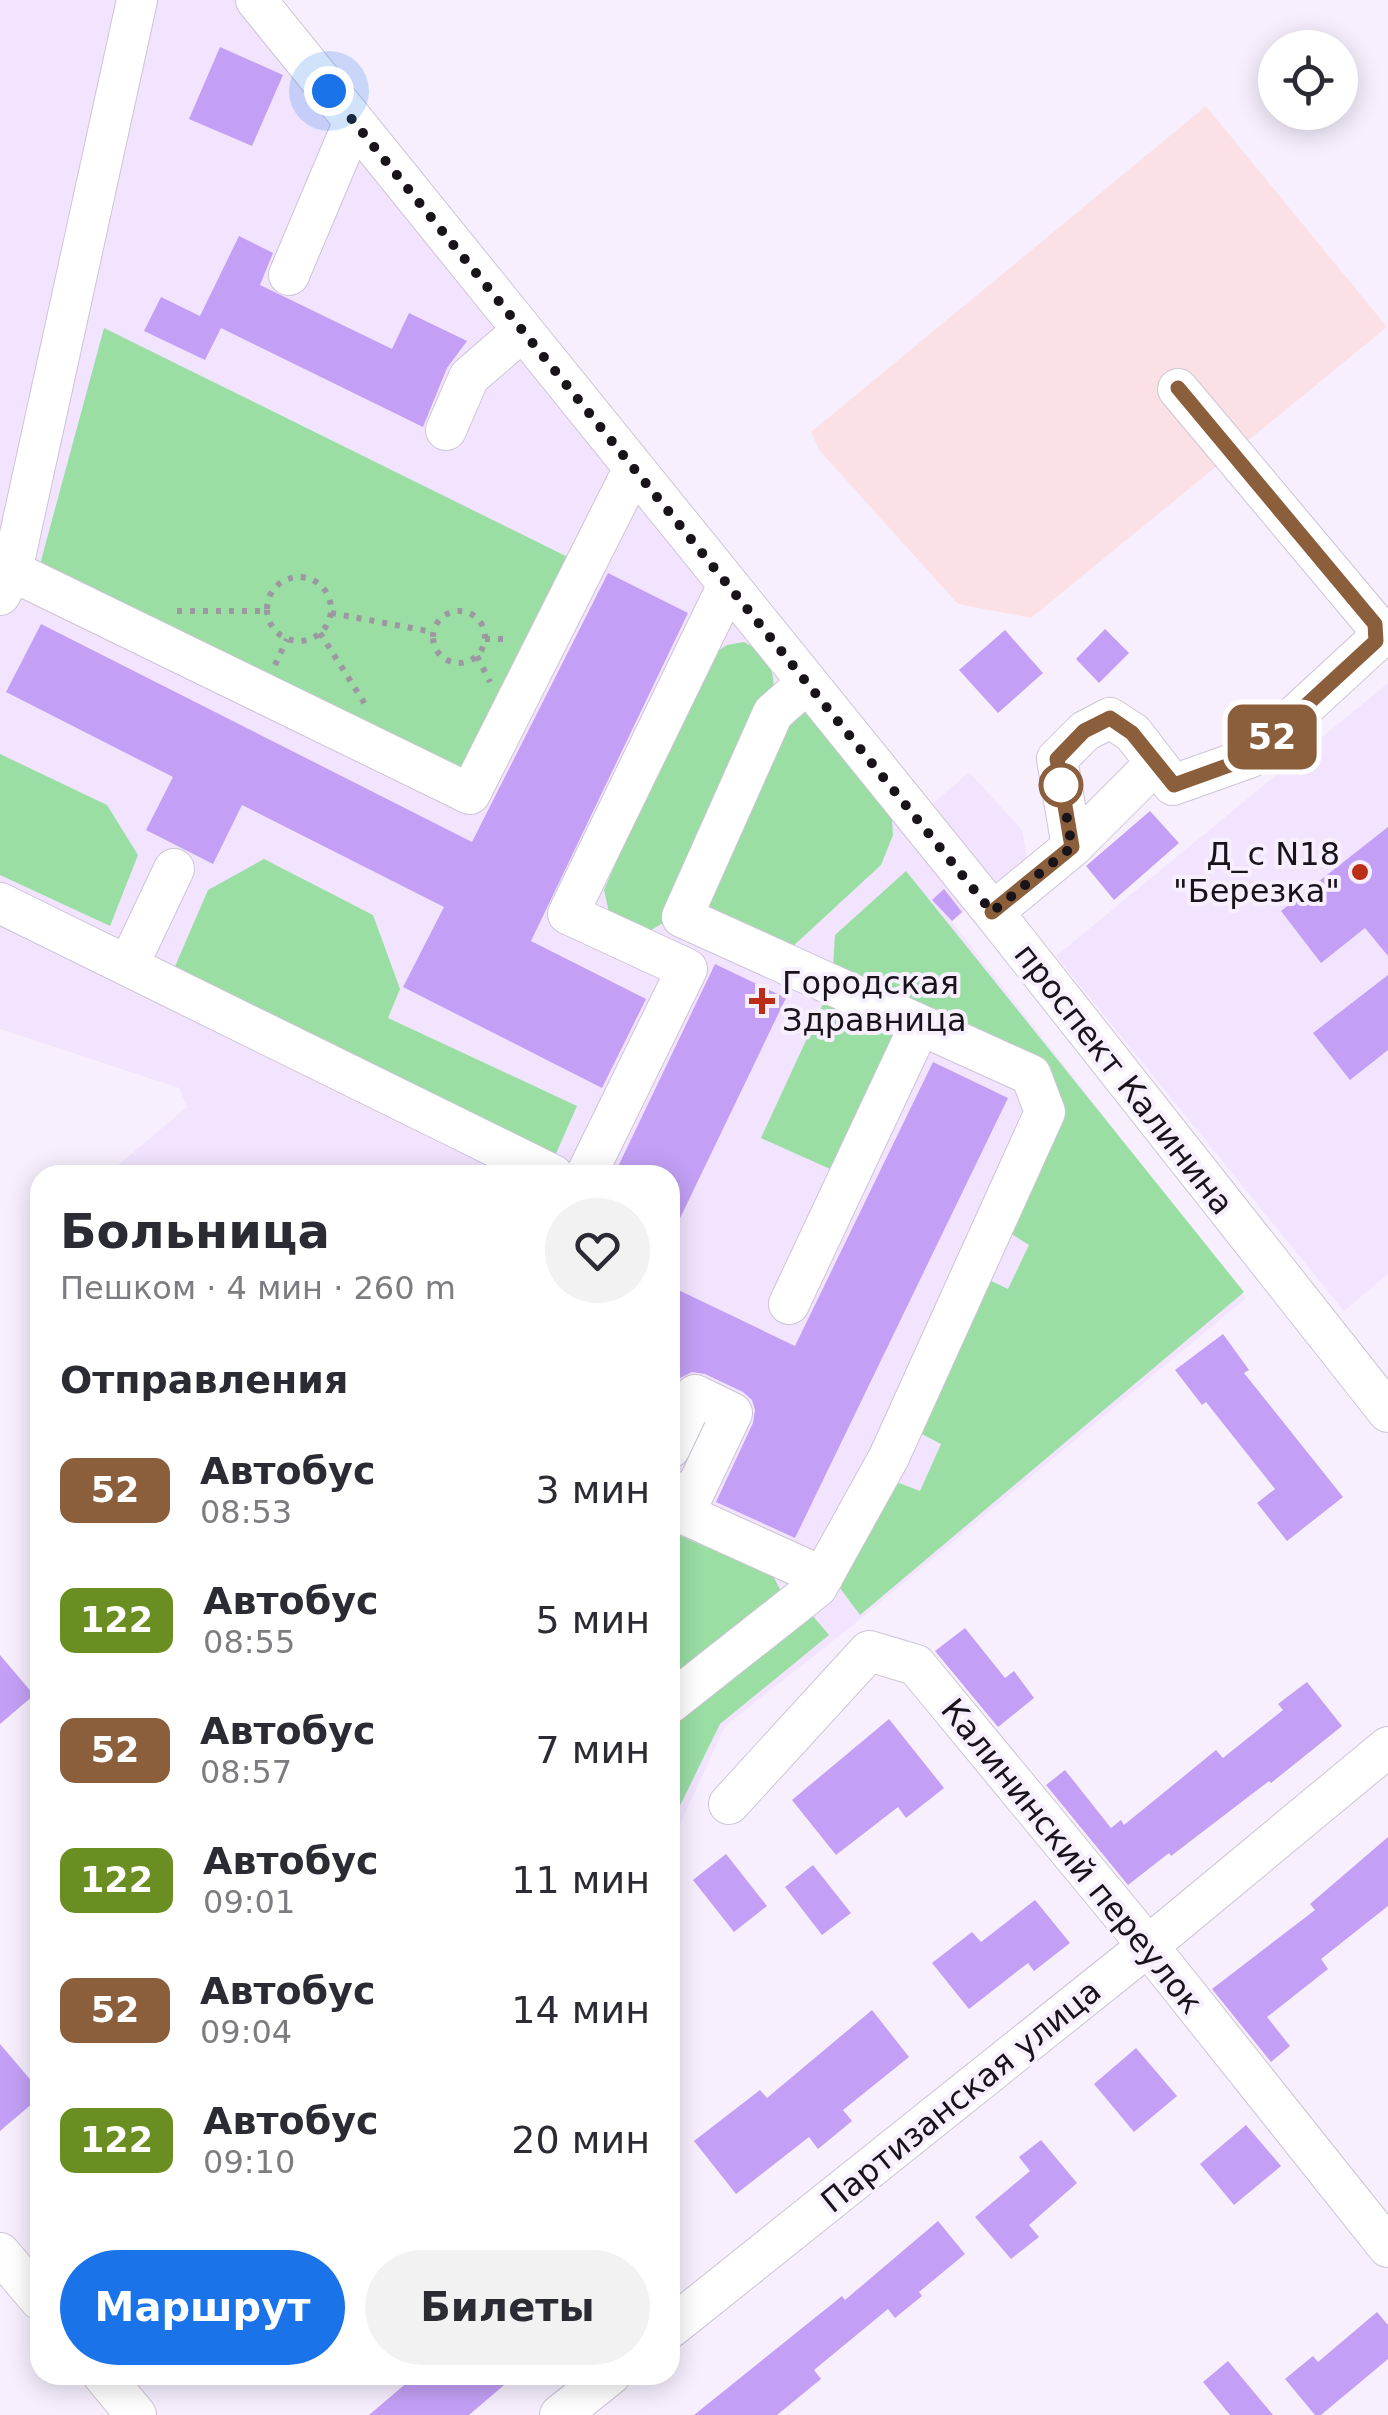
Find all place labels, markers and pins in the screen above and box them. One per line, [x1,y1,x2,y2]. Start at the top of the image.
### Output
unlabelled marker [1040,764,1082,806]
place label: Д_с N18 "Березка" [1173,835,1340,910]
marker: Д_с N18 "Березка" [1349,861,1371,883]
place label: Городская Здравница [782,964,967,1039]
marker: Городская Здравница [751,990,773,1012]

